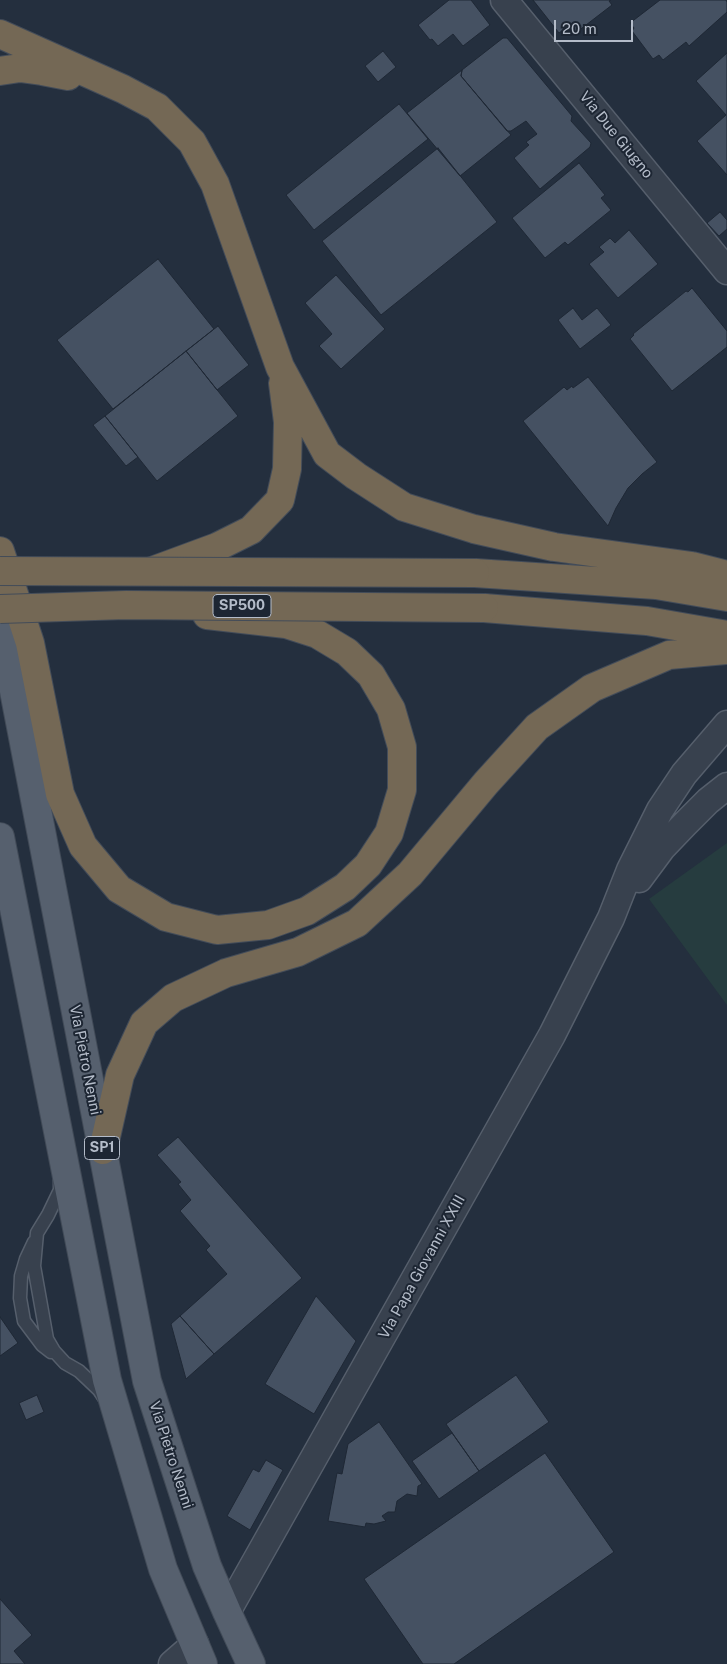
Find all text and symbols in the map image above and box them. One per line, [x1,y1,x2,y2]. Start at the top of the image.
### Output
scale bar [557,10,636,42]
text: 20 m [562,20,597,37]
street label: Via Due Giugno [575,88,657,182]
road number: SP500 [213,594,271,618]
street label: Via Pietro Nenni [66,1004,104,1116]
road number: SP1 [84,1136,120,1160]
street label: Via Papa Giovanni XXIII [375,1192,469,1342]
street label: Via Pietro Nenni [145,1399,197,1511]

